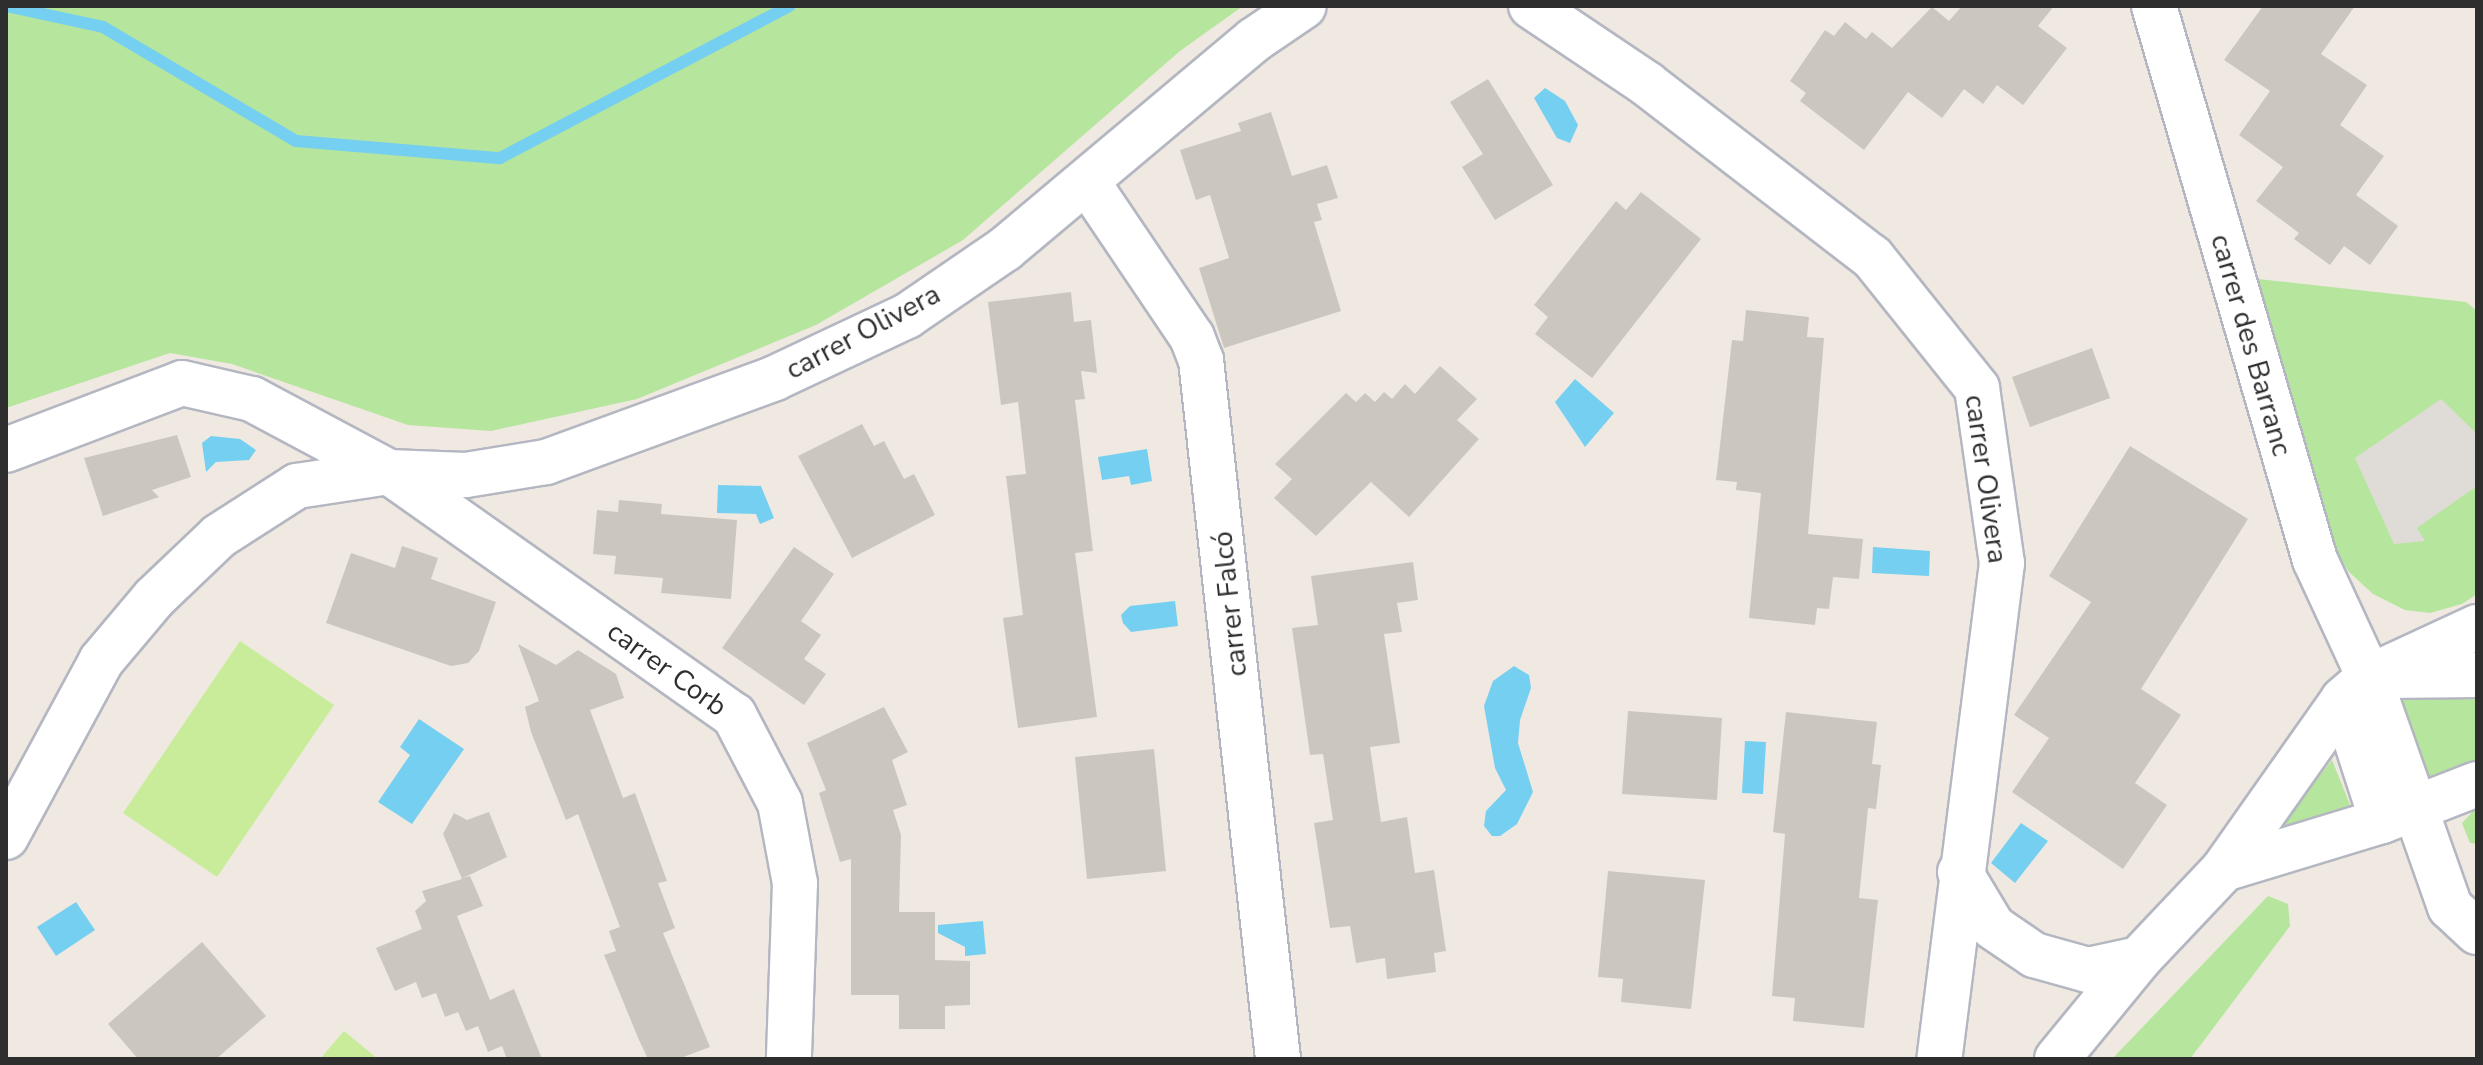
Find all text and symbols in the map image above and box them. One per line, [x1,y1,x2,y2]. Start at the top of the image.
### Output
street label: carrer des Barranc [2203,230,2299,460]
street label: carrer Olivera [780,277,946,387]
street label: carrer Olivera [1958,393,2014,565]
street label: carrer Falcó [1206,530,1254,678]
street label: carrer Corb [601,614,733,724]

